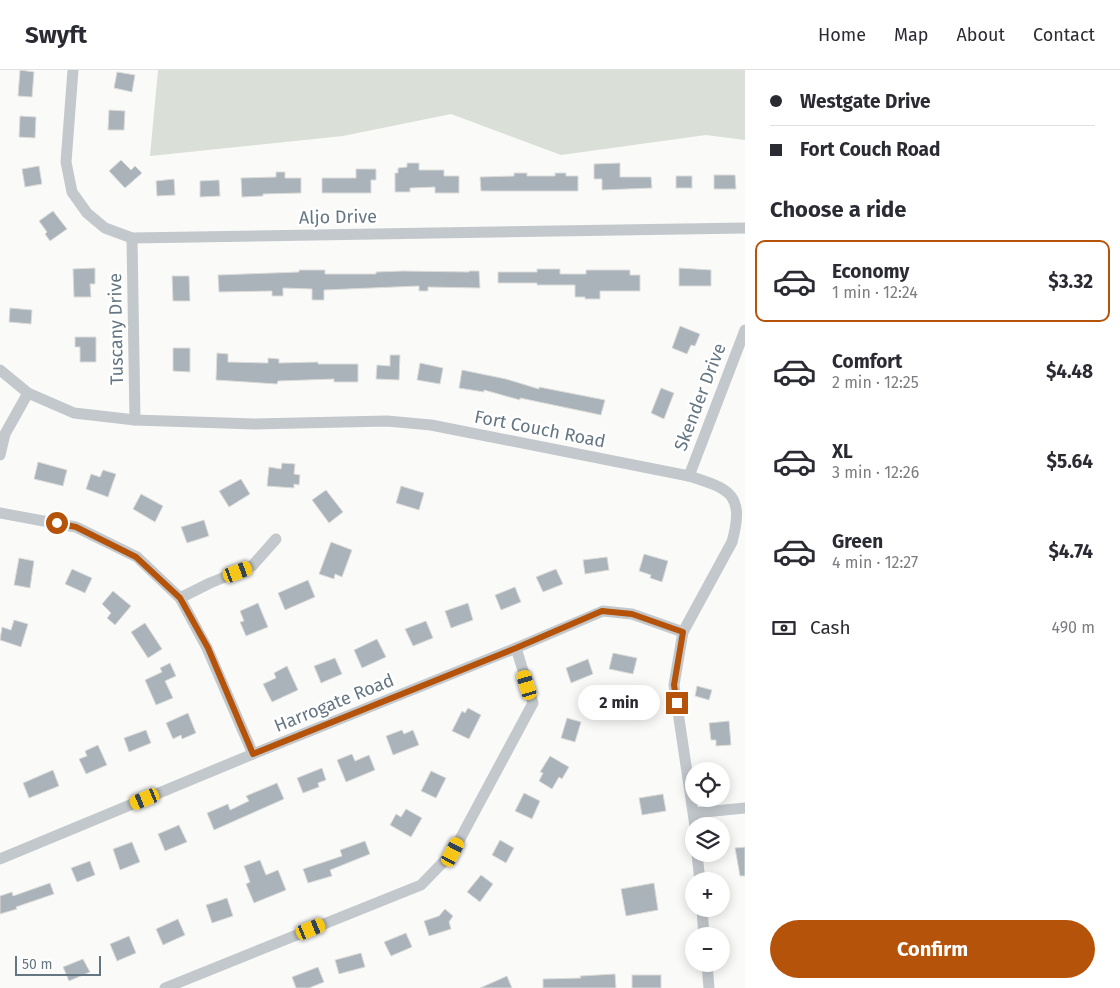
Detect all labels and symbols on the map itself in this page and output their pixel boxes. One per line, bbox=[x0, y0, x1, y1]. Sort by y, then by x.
street label: Aljo Drive bbox=[299, 205, 377, 229]
street label: Tuscany Drive bbox=[104, 273, 128, 385]
street label: Skender Drive bbox=[669, 340, 731, 454]
street label: Fort Couch Road bbox=[473, 406, 607, 452]
route start bbox=[46, 512, 68, 534]
car bbox=[221, 560, 254, 584]
car bbox=[515, 668, 538, 702]
street label: Harrogate Road bbox=[271, 669, 397, 737]
callout: 2 min bbox=[577, 686, 660, 720]
route end bbox=[666, 692, 688, 714]
car bbox=[128, 786, 161, 812]
car bbox=[439, 835, 466, 869]
car bbox=[294, 916, 327, 942]
scale bar bbox=[15, 953, 101, 976]

